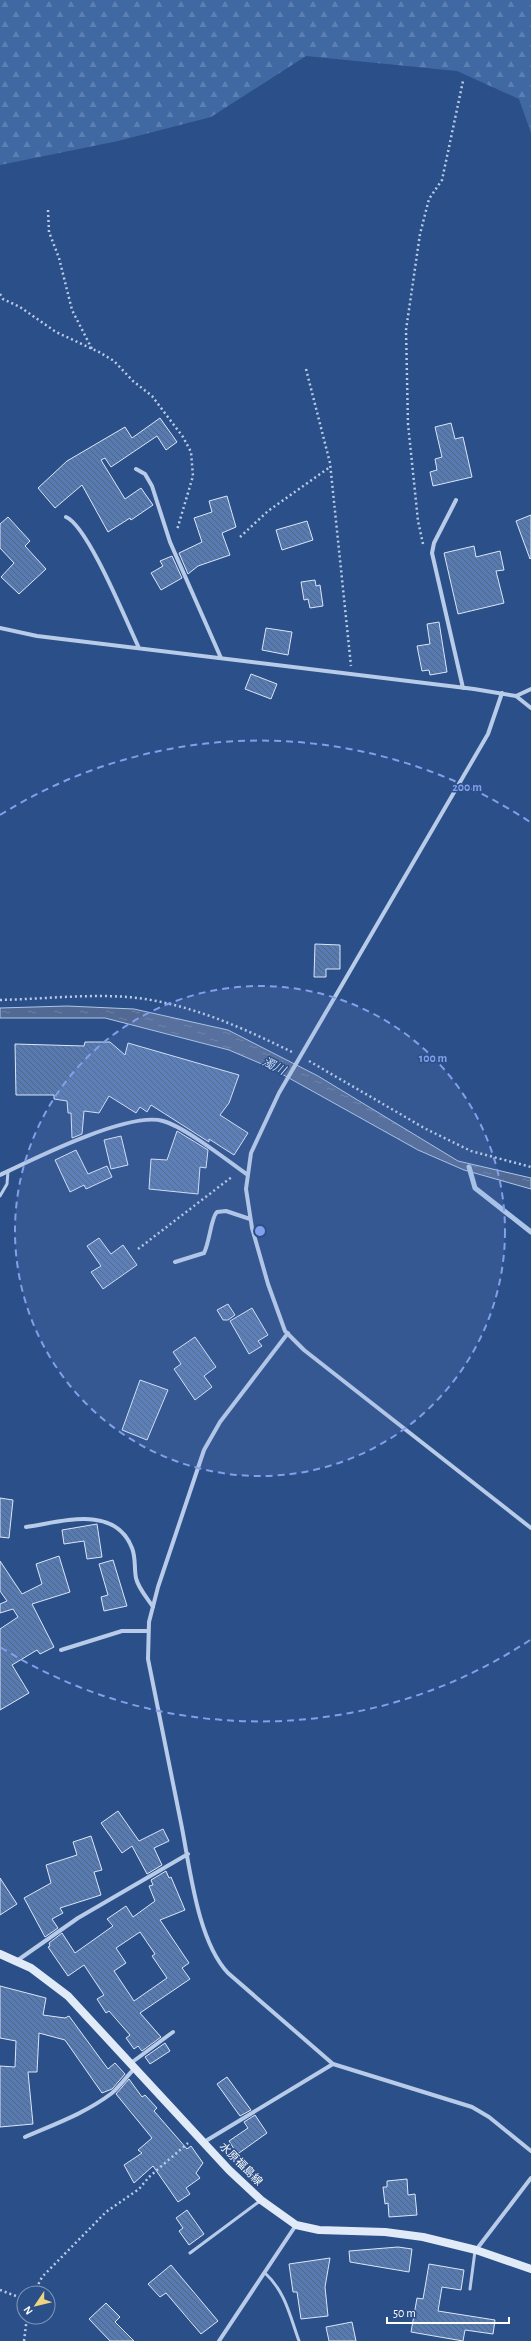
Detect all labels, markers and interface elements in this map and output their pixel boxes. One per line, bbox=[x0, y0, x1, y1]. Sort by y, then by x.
text: 200 m bbox=[452, 781, 482, 793]
text: 100 m bbox=[419, 1052, 447, 1064]
water label: 濁川 bbox=[261, 1055, 289, 1078]
centre of rings bbox=[253, 1224, 267, 1238]
street label: 水原福島線 bbox=[218, 2140, 265, 2187]
north arrow bbox=[16, 2285, 56, 2325]
scale bar bbox=[387, 2299, 509, 2325]
text: N bbox=[22, 2304, 35, 2317]
text: 50 m bbox=[393, 2307, 416, 2319]

